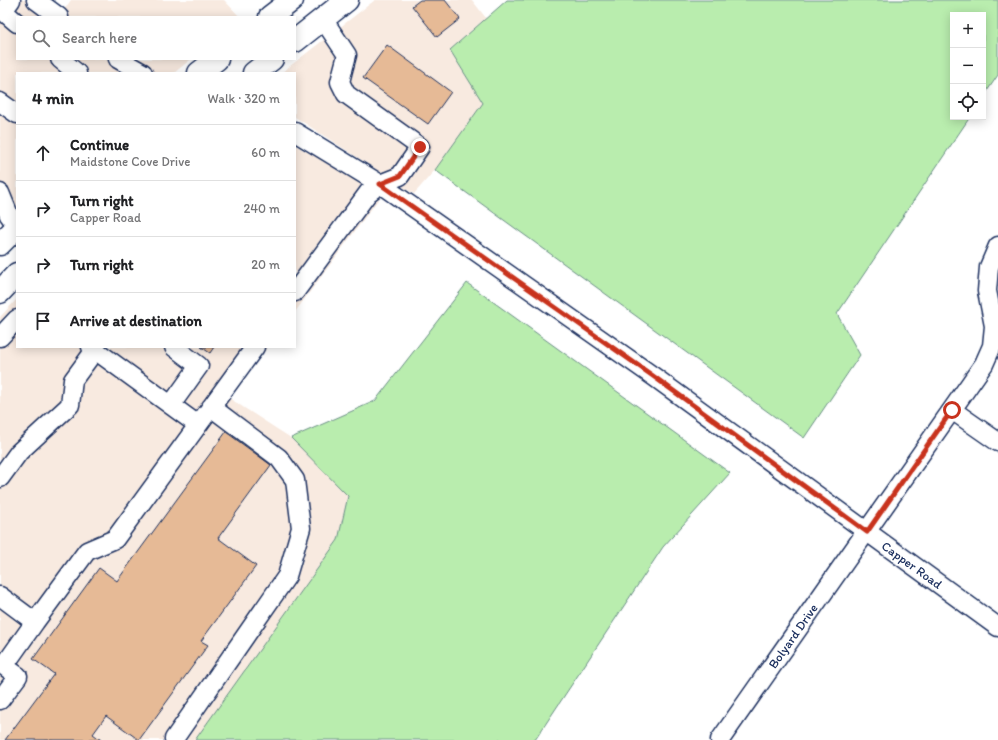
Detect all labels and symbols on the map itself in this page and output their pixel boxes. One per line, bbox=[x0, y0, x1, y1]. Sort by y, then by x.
route end bbox=[411, 138, 429, 156]
route start bbox=[943, 401, 961, 419]
street label: Capper Road bbox=[879, 538, 945, 592]
street label: Bolyard Drive bbox=[765, 601, 821, 671]

